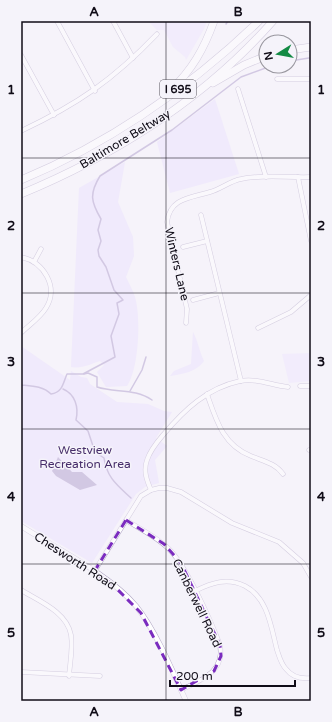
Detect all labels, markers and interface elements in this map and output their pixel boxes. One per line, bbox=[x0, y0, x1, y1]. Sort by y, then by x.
text: A bbox=[89, 4, 99, 20]
text: B bbox=[233, 4, 243, 20]
north arrow bbox=[258, 34, 298, 74]
text: N bbox=[261, 50, 276, 61]
road number: I 695 bbox=[160, 80, 196, 98]
text: 1 bbox=[7, 82, 15, 98]
text: 1 bbox=[317, 82, 325, 98]
street label: Baltimore Beltway bbox=[77, 106, 173, 172]
text: 2 bbox=[7, 218, 15, 234]
text: 2 bbox=[317, 218, 325, 234]
street label: Winters Lane bbox=[162, 226, 192, 302]
text: 3 bbox=[7, 354, 15, 370]
text: 3 bbox=[317, 354, 325, 370]
park label: Westview Recreation Area bbox=[39, 443, 131, 471]
text: 4 bbox=[7, 489, 16, 505]
text: 4 bbox=[317, 489, 326, 505]
street label: Chesworth Road bbox=[32, 529, 118, 593]
street label: Canberwell Road bbox=[169, 556, 225, 650]
text: 5 bbox=[7, 625, 15, 641]
text: 5 bbox=[317, 625, 325, 641]
scale bar bbox=[170, 662, 295, 688]
text: 200 m bbox=[176, 669, 213, 683]
text: A bbox=[89, 704, 99, 720]
text: B bbox=[233, 704, 243, 720]

